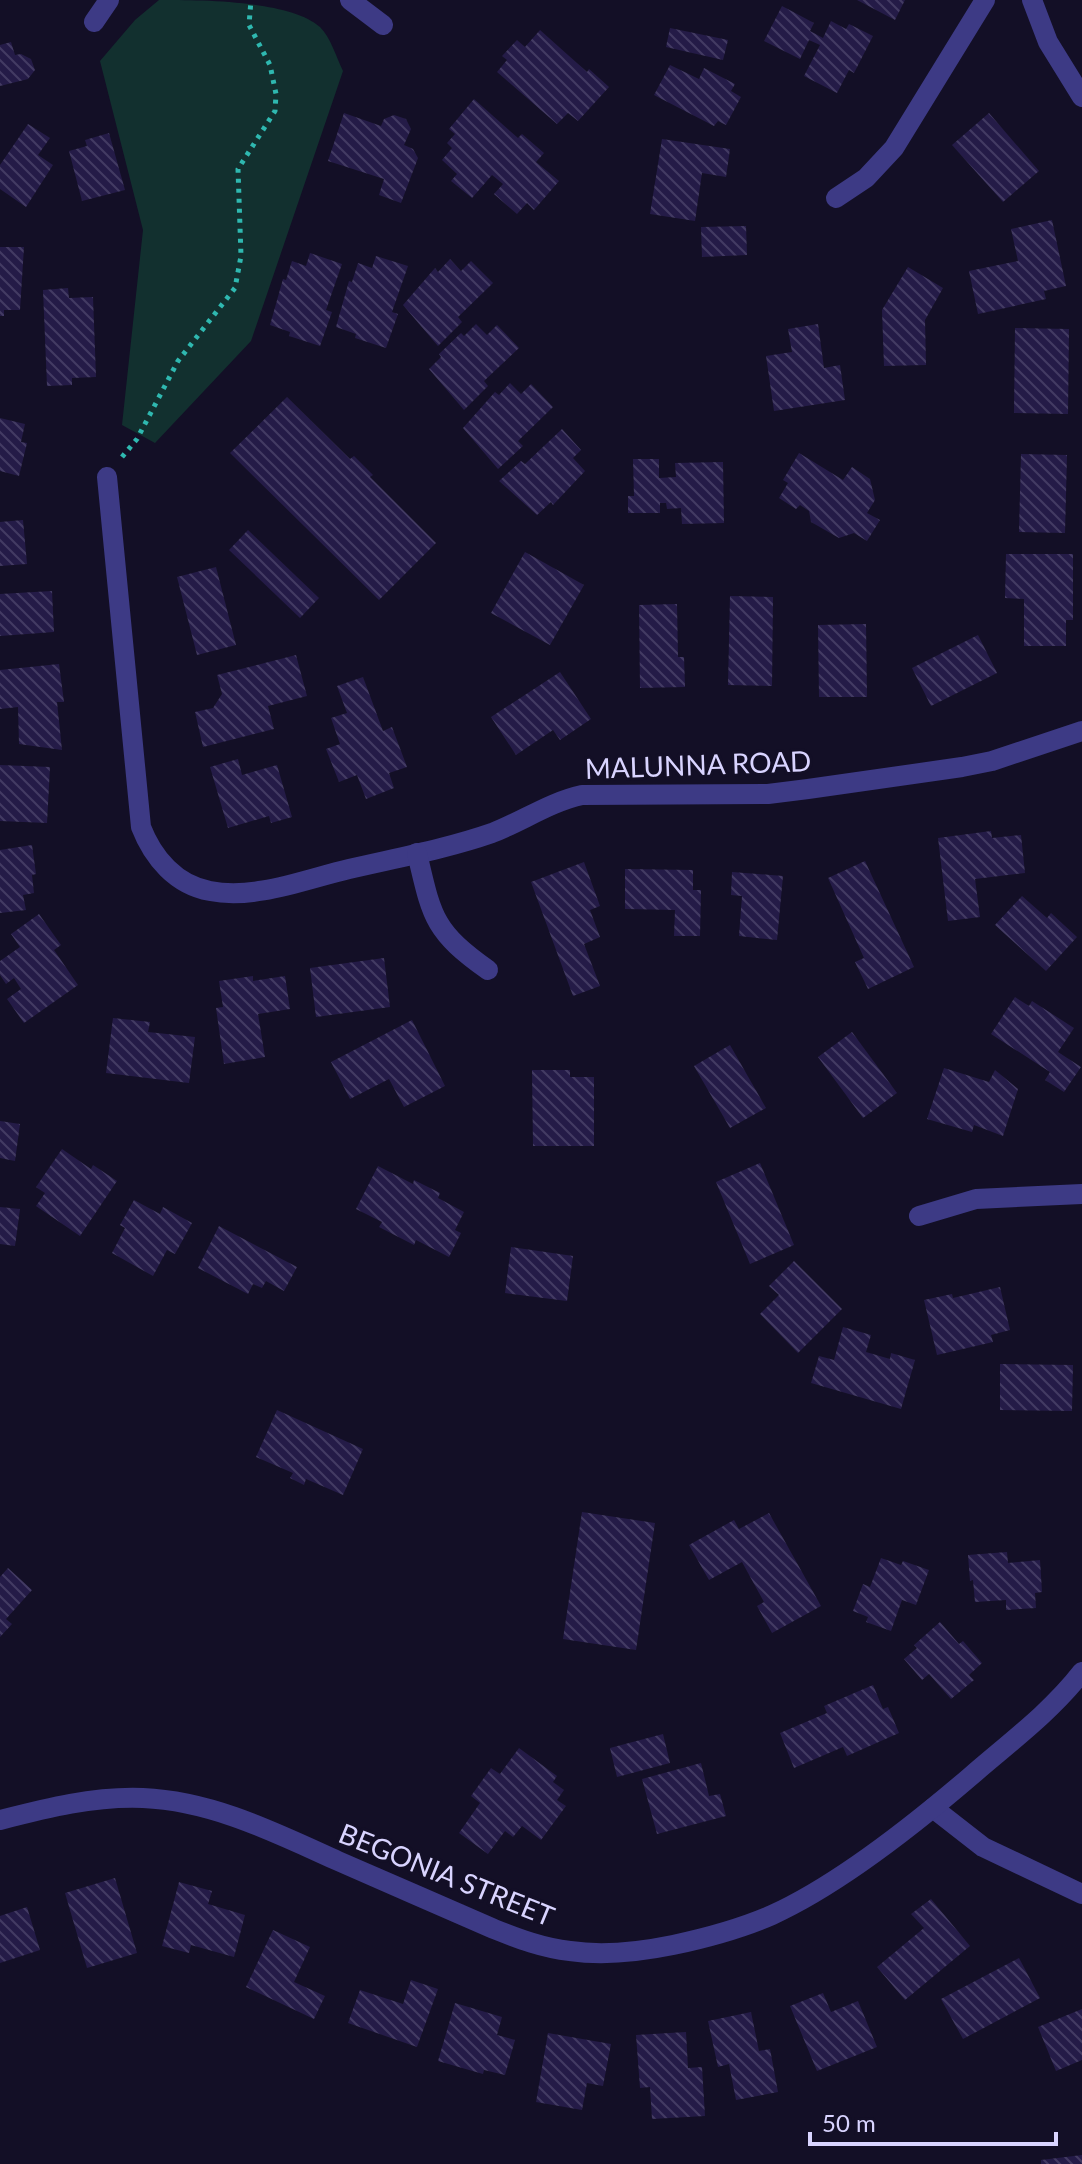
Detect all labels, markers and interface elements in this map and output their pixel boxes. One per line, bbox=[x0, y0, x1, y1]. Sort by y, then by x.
street label: MALUNNA ROAD bbox=[584, 743, 812, 785]
street label: BEGONIA STREET bbox=[334, 1815, 560, 1933]
scale bar bbox=[810, 2096, 1056, 2146]
text: 50 m bbox=[822, 2108, 876, 2137]

